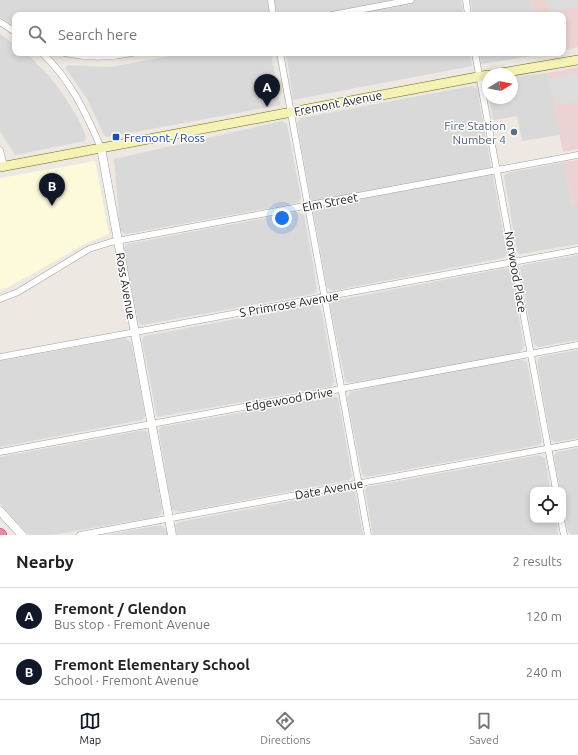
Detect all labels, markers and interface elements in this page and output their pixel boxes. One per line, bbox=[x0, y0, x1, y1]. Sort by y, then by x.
search box bbox=[12, 12, 566, 56]
icon: search bbox=[26, 23, 48, 45]
text: Search here bbox=[58, 26, 137, 43]
north arrow bbox=[482, 68, 518, 104]
pin: A bbox=[254, 74, 280, 107]
street label: Fremont Avenue bbox=[293, 88, 383, 118]
place label: Fire Station Number 4 bbox=[444, 119, 506, 146]
marker: Fire Station Number 4 bbox=[509, 127, 519, 137]
place label: Fremont / Ross bbox=[124, 131, 205, 144]
marker: Fremont / Ross bbox=[111, 132, 121, 142]
pin: B bbox=[39, 173, 65, 206]
street label: Elm Street bbox=[301, 190, 359, 214]
your location bbox=[272, 208, 292, 228]
street label: Norwood Place bbox=[502, 230, 530, 314]
street label: Ross Avenue bbox=[114, 251, 138, 321]
street label: S Primrose Avenue bbox=[238, 289, 340, 319]
street label: Edgewood Drive bbox=[244, 385, 334, 413]
street label: Date Avenue bbox=[294, 477, 364, 501]
map controls bbox=[530, 487, 566, 523]
button: locate bbox=[530, 487, 566, 523]
text: Nearby bbox=[16, 552, 74, 571]
text: 2 results bbox=[512, 554, 562, 568]
text: Fremont / Glendon bbox=[54, 600, 187, 617]
text: A bbox=[24, 609, 34, 623]
text: 120 m bbox=[526, 609, 562, 623]
text: Bus stop · Fremont Avenue bbox=[54, 617, 210, 631]
text: Fremont Elementary School bbox=[54, 656, 250, 673]
text: B bbox=[25, 665, 33, 679]
text: 240 m bbox=[526, 665, 562, 679]
text: School · Fremont Avenue bbox=[54, 673, 199, 687]
tab: Map bbox=[79, 710, 101, 746]
tab: Directions bbox=[260, 710, 311, 746]
tab: Saved bbox=[469, 710, 499, 746]

